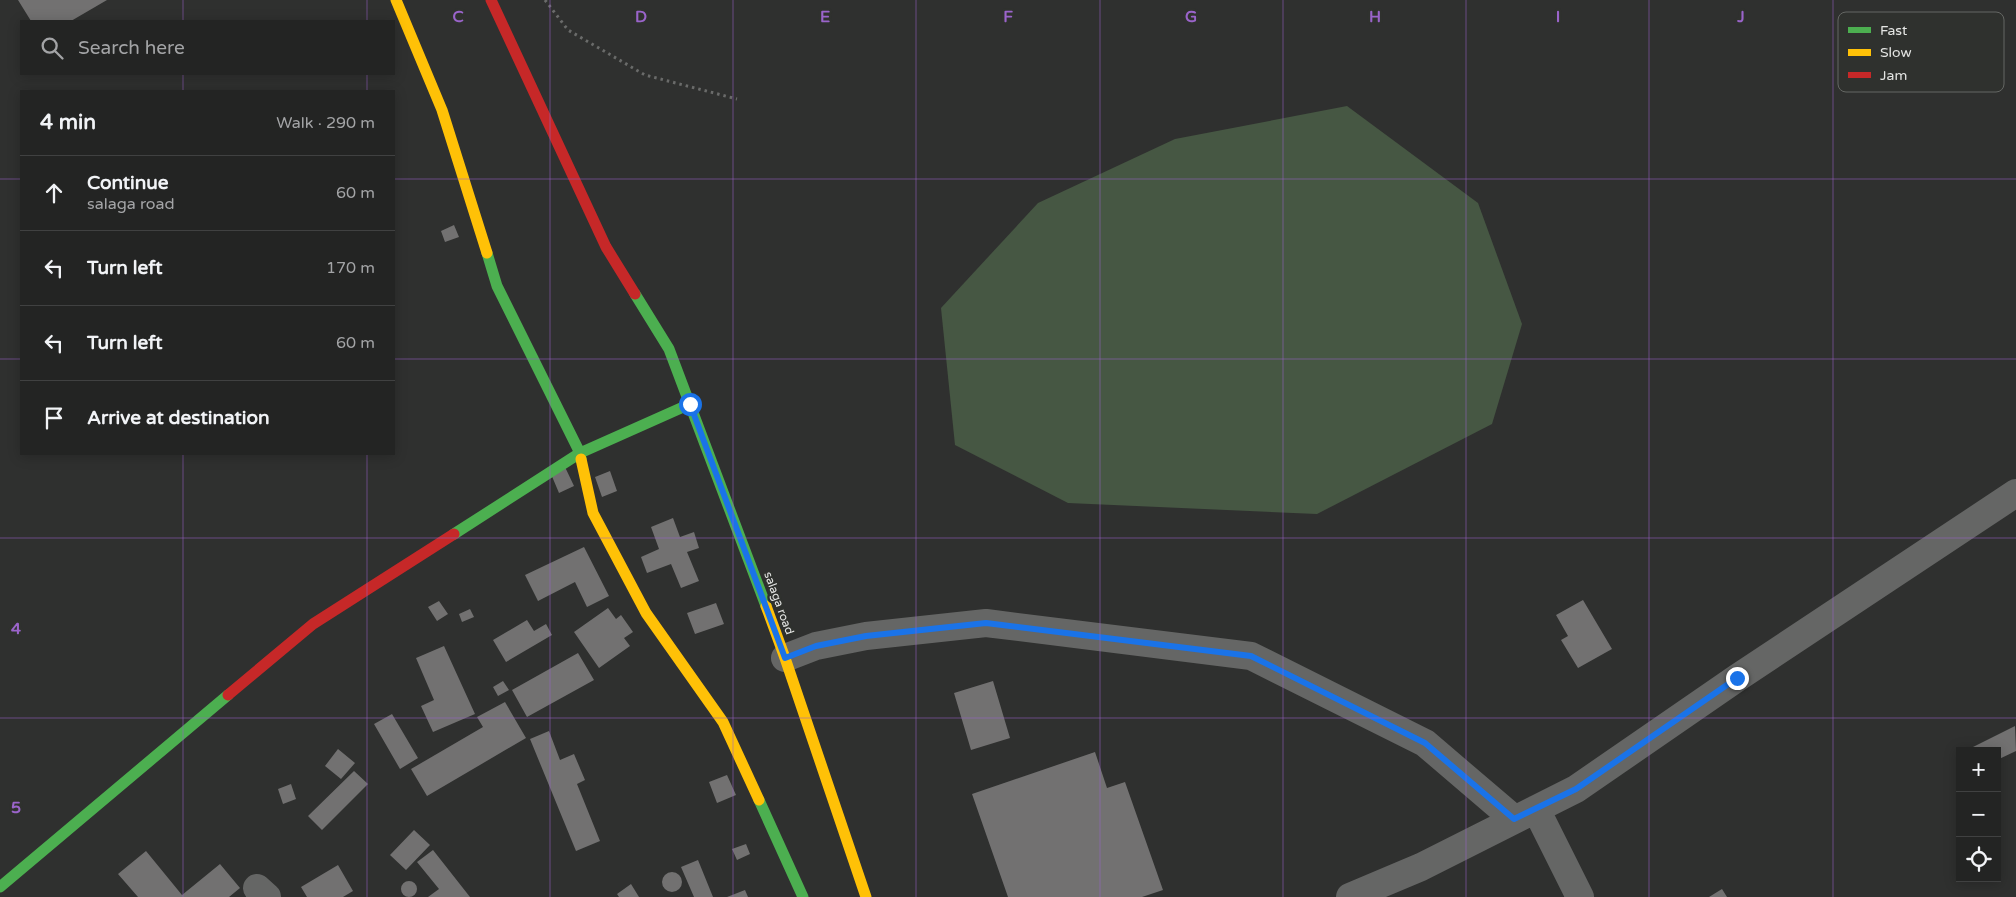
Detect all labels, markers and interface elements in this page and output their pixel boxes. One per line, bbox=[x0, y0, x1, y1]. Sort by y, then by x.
text: C bbox=[452, 7, 464, 27]
text: D bbox=[635, 7, 647, 27]
text: E bbox=[820, 7, 830, 27]
text: F bbox=[1003, 7, 1013, 27]
text: G bbox=[1185, 7, 1197, 27]
text: H bbox=[1369, 7, 1381, 27]
text: I bbox=[1556, 7, 1560, 27]
text: J bbox=[1736, 7, 1745, 27]
legend bbox=[1838, 12, 2004, 92]
search box bbox=[20, 20, 395, 75]
text: Fast bbox=[1880, 22, 1908, 39]
icon: search bbox=[38, 34, 66, 62]
text: Search here bbox=[78, 37, 185, 59]
text: Slow bbox=[1880, 44, 1912, 61]
text: Jam bbox=[1880, 67, 1907, 84]
text: 4 min bbox=[40, 110, 96, 135]
text: Walk · 290 m bbox=[276, 113, 375, 133]
text: Continue bbox=[87, 172, 169, 194]
icon: ahead bbox=[40, 179, 68, 207]
text: 60 m bbox=[336, 183, 375, 203]
text: salaga road bbox=[87, 194, 175, 214]
icon: left bbox=[40, 254, 68, 282]
text: Turn left bbox=[87, 257, 163, 279]
text: 170 m bbox=[326, 258, 375, 278]
icon: left bbox=[40, 329, 68, 357]
text: Turn left bbox=[87, 332, 163, 354]
text: 60 m bbox=[336, 333, 375, 353]
route start bbox=[679, 393, 702, 416]
icon: arrive bbox=[40, 404, 68, 432]
text: Arrive at destination bbox=[87, 407, 270, 429]
street label: salaga road bbox=[761, 570, 797, 636]
text: 4 bbox=[11, 619, 21, 639]
route end bbox=[1726, 667, 1749, 690]
map controls bbox=[1956, 747, 2001, 882]
button: + bbox=[1956, 747, 2001, 792]
button: − bbox=[1956, 792, 2001, 837]
text: 5 bbox=[11, 798, 21, 818]
button: locate bbox=[1956, 837, 2001, 882]

